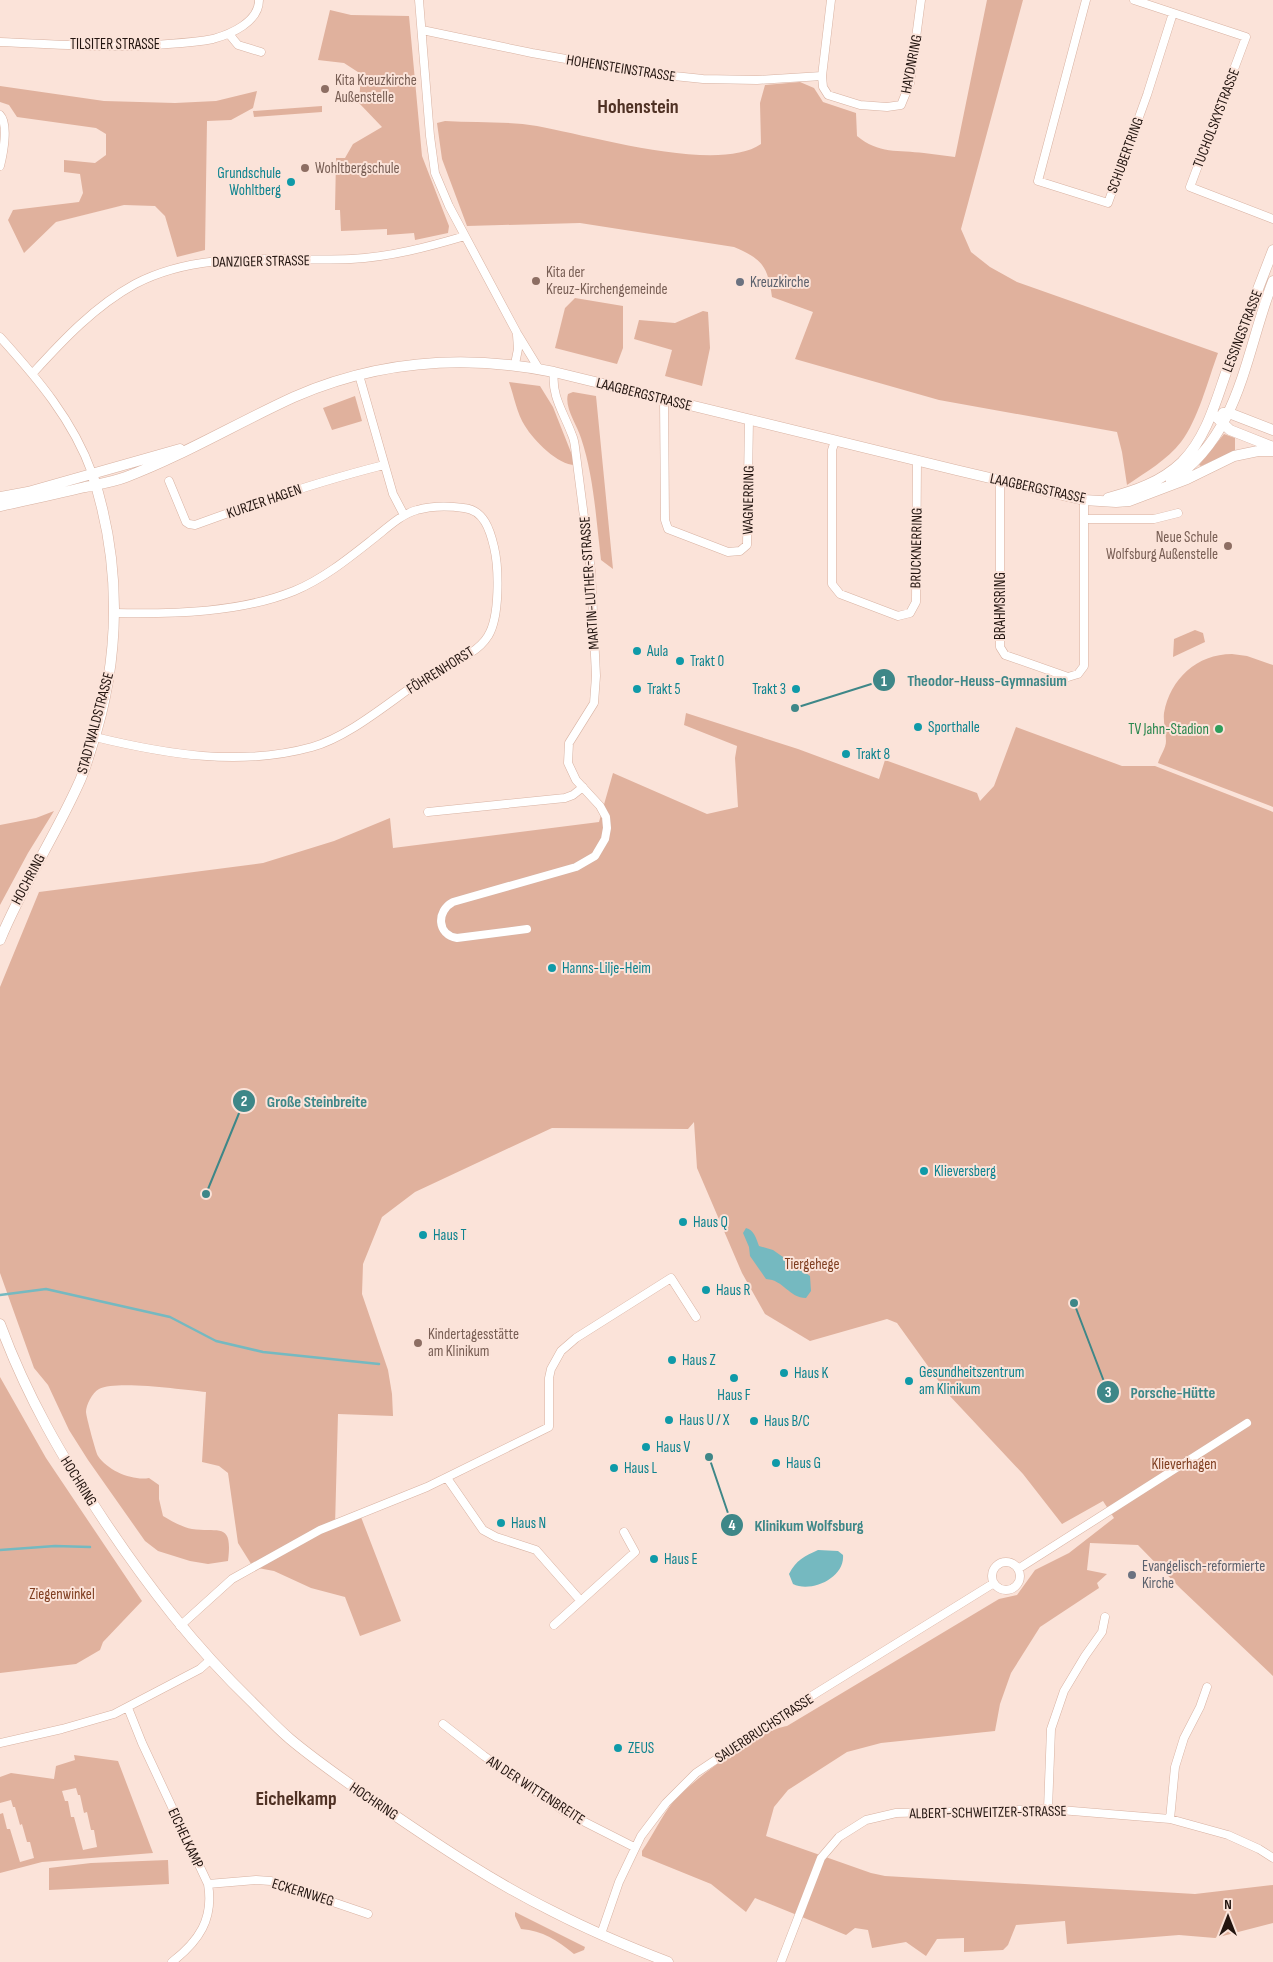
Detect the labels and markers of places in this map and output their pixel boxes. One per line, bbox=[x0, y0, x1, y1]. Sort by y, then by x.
place label: Kita Kreuzkirche Außenstelle bbox=[334, 71, 417, 107]
marker: Kita Kreuzkirche Außenstelle bbox=[319, 83, 331, 95]
place label: Wohltbergschule bbox=[315, 159, 400, 178]
marker: Wohltbergschule bbox=[299, 162, 311, 174]
place label: Grundschule Wohltberg bbox=[217, 164, 281, 200]
marker: Grundschule Wohltberg bbox=[285, 176, 297, 188]
place label: Kita der Kreuz-Kirchengemeinde bbox=[546, 263, 668, 299]
place label: Kreuzkirche bbox=[750, 273, 810, 292]
marker: Kita der Kreuz-Kirchengemeinde bbox=[530, 275, 542, 287]
marker: Kreuzkirche bbox=[734, 276, 746, 288]
place label: Neue Schule Wolfsburg Außenstelle bbox=[1106, 528, 1218, 564]
marker: Neue Schule Wolfsburg Außenstelle bbox=[1222, 540, 1234, 552]
place label: Aula bbox=[646, 642, 668, 661]
marker: Aula bbox=[631, 645, 643, 657]
place label: Trakt 0 bbox=[690, 652, 724, 671]
marker: Trakt 0 bbox=[674, 655, 686, 667]
callout: Theodor-Heuss-Gymnasium bbox=[872, 665, 1077, 696]
place label: Trakt 5 bbox=[647, 680, 681, 699]
place label: Trakt 3 bbox=[752, 680, 786, 699]
marker: Trakt 5 bbox=[631, 683, 643, 695]
marker: Trakt 3 bbox=[790, 683, 802, 695]
place label: Sporthalle bbox=[928, 718, 980, 737]
place label: TV Jahn-Stadion bbox=[1128, 720, 1209, 739]
marker: Sporthalle bbox=[912, 721, 924, 733]
marker: TV Jahn-Stadion bbox=[1213, 723, 1225, 735]
place label: Trakt 8 bbox=[856, 745, 890, 764]
marker: Trakt 8 bbox=[840, 748, 852, 760]
place label: Hanns-Lilje-Heim bbox=[562, 959, 651, 978]
marker: Hanns-Lilje-Heim bbox=[546, 962, 558, 974]
callout: Große Steinbreite bbox=[232, 1085, 377, 1116]
place label: Klieversberg bbox=[934, 1162, 996, 1181]
marker: Klieversberg bbox=[918, 1165, 930, 1177]
place label: Haus Q bbox=[693, 1213, 728, 1232]
marker: Haus Q bbox=[677, 1216, 689, 1228]
place label: Haus T bbox=[433, 1226, 467, 1245]
marker: Haus T bbox=[417, 1229, 429, 1241]
place label: Haus R bbox=[716, 1281, 750, 1300]
marker: Haus R bbox=[700, 1284, 712, 1296]
place label: Kindertagesstätte am Klinikum bbox=[428, 1325, 519, 1361]
marker: Kindertagesstätte am Klinikum bbox=[412, 1337, 424, 1349]
place label: Haus Z bbox=[682, 1351, 716, 1370]
marker: Haus Z bbox=[666, 1354, 678, 1366]
place label: Gesundheitszentrum am Klinikum bbox=[919, 1363, 1024, 1399]
place label: Haus K bbox=[794, 1364, 828, 1383]
marker: Haus K bbox=[778, 1367, 790, 1379]
marker: Haus F bbox=[728, 1372, 740, 1384]
marker: Gesundheitszentrum am Klinikum bbox=[903, 1375, 915, 1387]
callout: Porsche-Hütte bbox=[1095, 1376, 1225, 1407]
place label: Haus F bbox=[717, 1386, 751, 1405]
place label: Haus U / X bbox=[679, 1411, 730, 1430]
place label: Haus B/C bbox=[764, 1412, 810, 1431]
marker: Haus U / X bbox=[663, 1414, 675, 1426]
marker: Haus B/C bbox=[748, 1415, 760, 1427]
place label: Haus V bbox=[656, 1438, 690, 1457]
marker: Haus V bbox=[640, 1441, 652, 1453]
place label: Haus G bbox=[786, 1454, 821, 1473]
marker: Haus G bbox=[770, 1457, 782, 1469]
place label: Haus L bbox=[624, 1459, 657, 1478]
marker: Haus L bbox=[608, 1462, 620, 1474]
callout: Klinikum Wolfsburg bbox=[719, 1510, 874, 1541]
place label: Haus N bbox=[511, 1514, 546, 1533]
marker: Haus N bbox=[495, 1517, 507, 1529]
place label: Haus E bbox=[664, 1550, 698, 1569]
marker: Haus E bbox=[648, 1553, 660, 1565]
place label: Evangelisch-reformierte Kirche bbox=[1142, 1557, 1265, 1593]
marker: Evangelisch-reformierte Kirche bbox=[1126, 1569, 1138, 1581]
place label: ZEUS bbox=[628, 1739, 654, 1758]
marker: ZEUS bbox=[612, 1742, 624, 1754]

